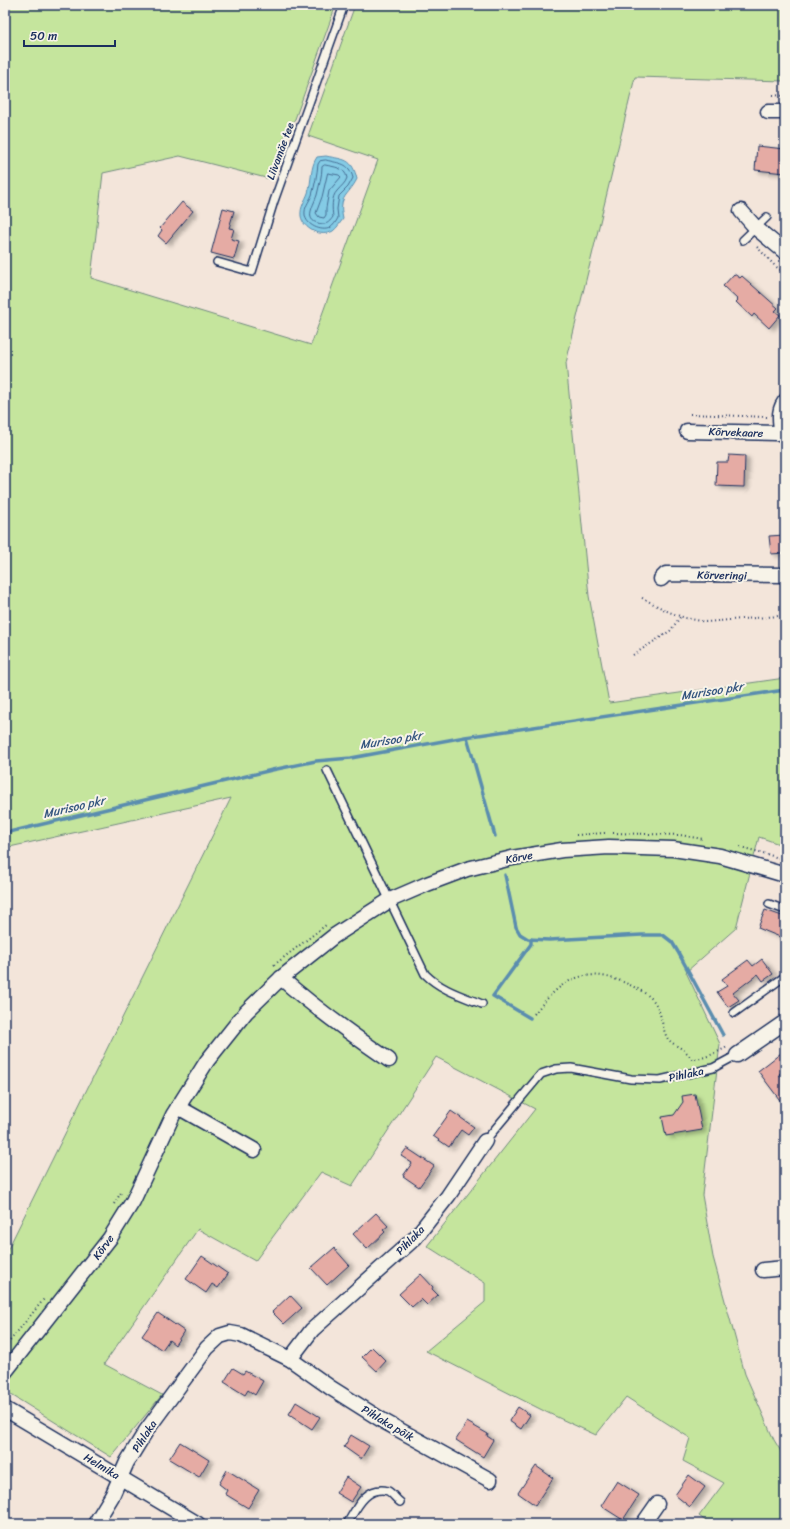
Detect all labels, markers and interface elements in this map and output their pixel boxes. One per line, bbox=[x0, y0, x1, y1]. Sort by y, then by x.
scale bar bbox=[24, 22, 115, 48]
text: 50 m bbox=[30, 25, 57, 47]
street label: Liivamäe tee bbox=[261, 119, 300, 182]
street label: Kõrvekaare bbox=[708, 422, 764, 443]
street label: Kõrveringi bbox=[697, 566, 748, 585]
water label: Murisoo pkr bbox=[679, 675, 747, 707]
water label: Murisoo pkr bbox=[358, 724, 426, 756]
water label: Murisoo pkr bbox=[41, 789, 109, 825]
street label: Kõrve bbox=[504, 845, 535, 869]
street label: Pihlaka bbox=[667, 1061, 706, 1087]
street label: Pihlaka bbox=[391, 1221, 430, 1260]
street label: Kõrve bbox=[88, 1230, 119, 1264]
street label: Pihlaka põik bbox=[358, 1400, 418, 1447]
street label: Pihlaka bbox=[127, 1416, 162, 1456]
street label: Helmika bbox=[80, 1448, 124, 1485]

